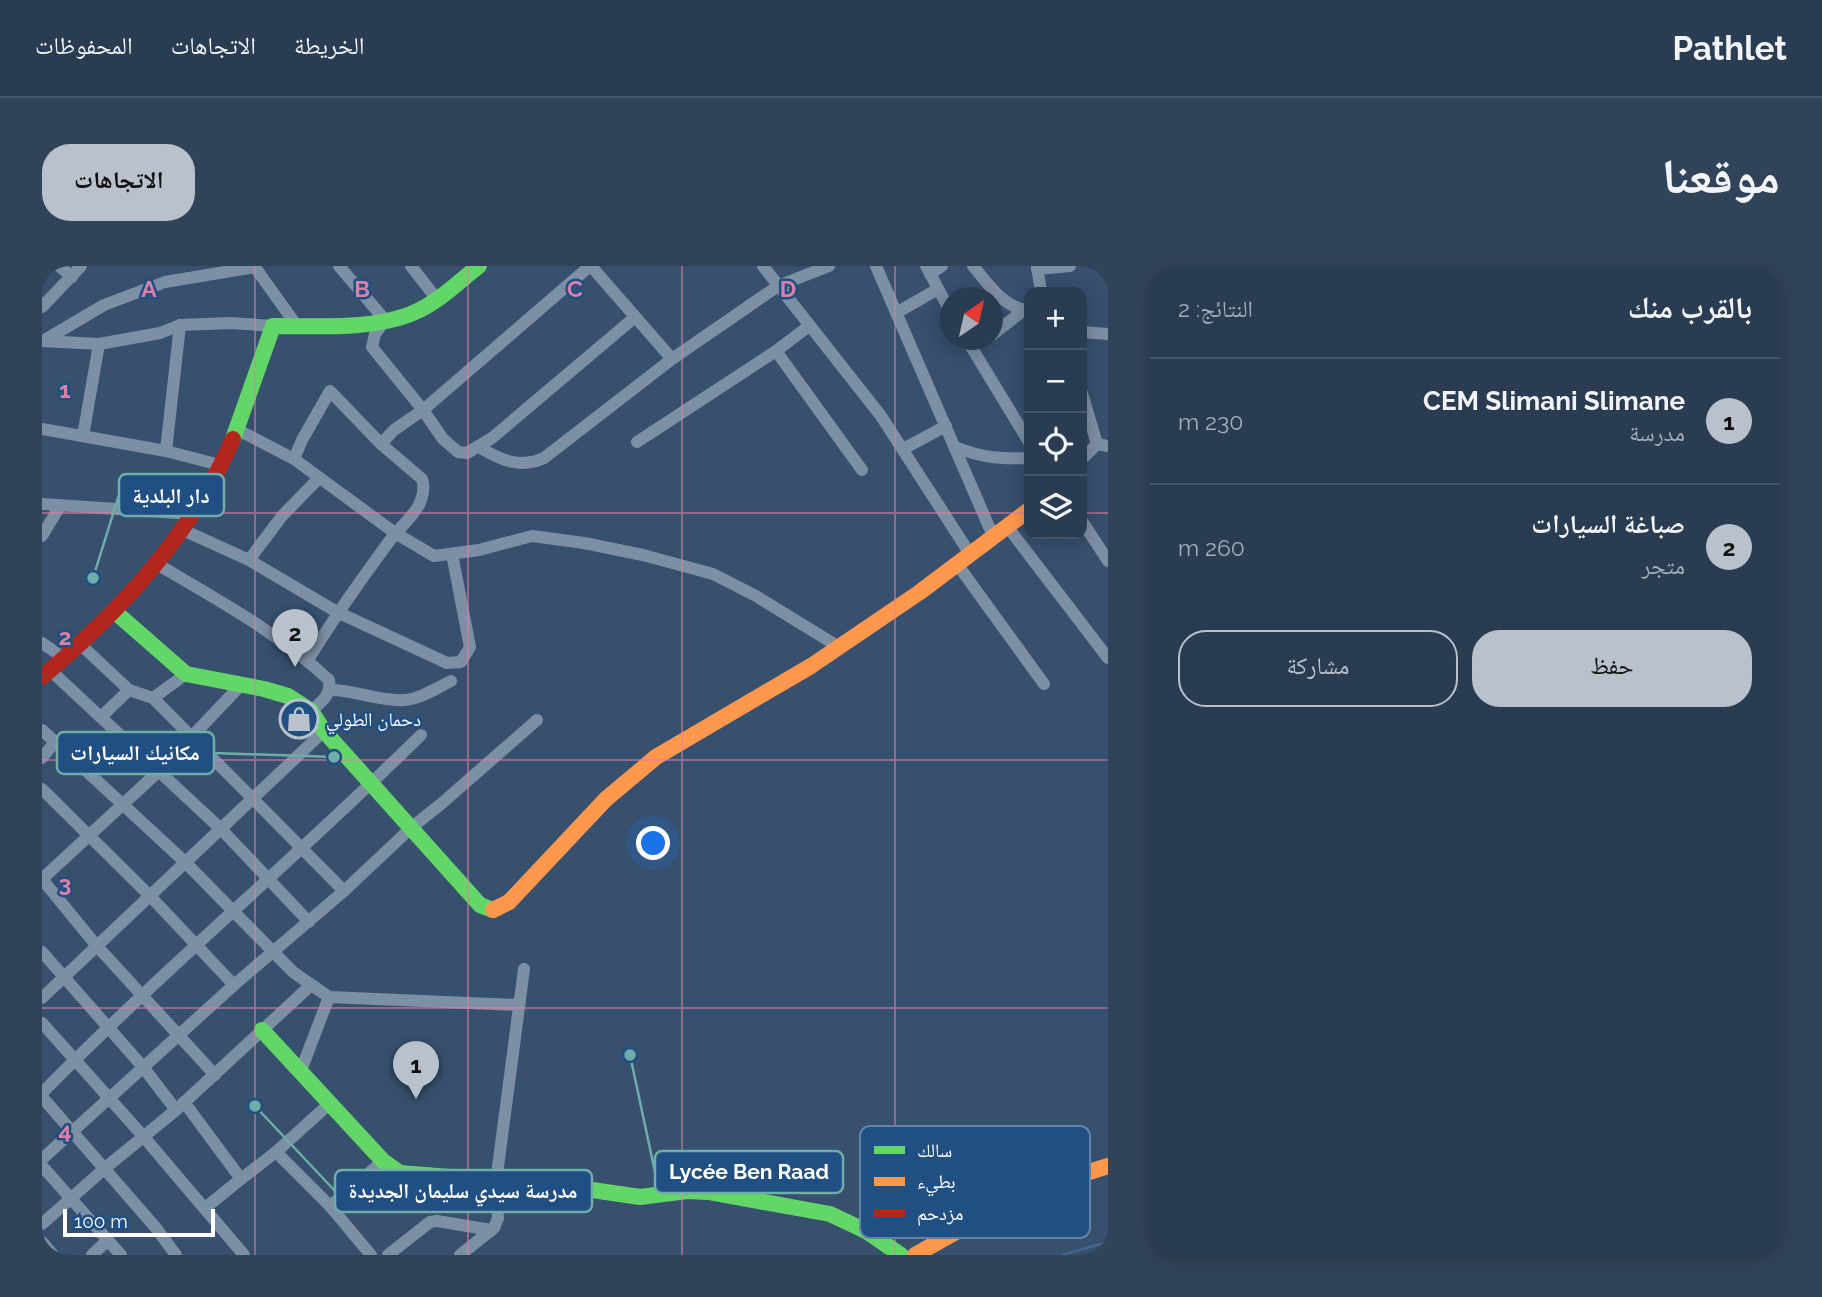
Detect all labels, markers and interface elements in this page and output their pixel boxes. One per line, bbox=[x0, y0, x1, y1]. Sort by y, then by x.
text: Pathlet bbox=[1673, 29, 1787, 68]
text: المحفوظات bbox=[35, 31, 133, 60]
text: الاتجاهات bbox=[171, 31, 256, 60]
text: الخريطة bbox=[294, 31, 365, 60]
button: الاتجاهات bbox=[42, 144, 195, 221]
text: موقعنا bbox=[1662, 147, 1780, 204]
text: A bbox=[141, 275, 157, 302]
text: B bbox=[354, 275, 370, 302]
text: C bbox=[567, 275, 583, 302]
text: D bbox=[780, 275, 796, 302]
north arrow bbox=[940, 287, 1003, 350]
map controls bbox=[1024, 287, 1087, 539]
button: + bbox=[1024, 287, 1087, 350]
text: بالقرب منك bbox=[1628, 290, 1752, 325]
text: النتائج: 2 bbox=[1178, 295, 1253, 322]
button: − bbox=[1024, 350, 1087, 413]
text: 1 bbox=[59, 376, 71, 403]
text: CEM Slimani Slimane bbox=[1423, 386, 1685, 416]
text: 230 m bbox=[1178, 408, 1243, 435]
text: 1 bbox=[1723, 408, 1735, 435]
button: locate bbox=[1024, 413, 1087, 476]
text: مدرسة bbox=[1629, 419, 1685, 446]
callout: دار البلدية bbox=[119, 474, 224, 516]
button: layers bbox=[1024, 476, 1087, 539]
text: دار البلدية bbox=[132, 483, 210, 508]
text: صباغة السيارات bbox=[1531, 509, 1685, 539]
text: 260 m bbox=[1178, 534, 1245, 561]
text: 2 bbox=[1723, 534, 1736, 561]
text: متجر bbox=[1642, 552, 1685, 579]
pin: 2 bbox=[272, 609, 318, 667]
text: 2 bbox=[59, 623, 71, 650]
button: مشاركة bbox=[1178, 630, 1458, 707]
button: حفظ bbox=[1472, 630, 1752, 707]
shop icon: دحمان الطولي bbox=[278, 698, 320, 740]
place label: دحمان الطولي bbox=[326, 708, 421, 735]
callout: مكانيك السيارات bbox=[57, 732, 214, 774]
text: مكانيك السيارات bbox=[70, 740, 200, 765]
your location bbox=[636, 826, 670, 860]
text: 3 bbox=[59, 870, 71, 897]
pin: 1 bbox=[393, 1041, 439, 1099]
text: 4 bbox=[58, 1117, 72, 1144]
legend bbox=[860, 1126, 1090, 1238]
text: سالك bbox=[917, 1139, 952, 1161]
callout: Lycée Ben Raad bbox=[655, 1151, 843, 1193]
text: Lycée Ben Raad bbox=[669, 1159, 829, 1184]
callout: مدرسة سيدي سليمان الجديدة bbox=[335, 1170, 592, 1212]
text: بطيء bbox=[917, 1170, 956, 1197]
text: مدرسة سيدي سليمان الجديدة bbox=[348, 1178, 578, 1207]
text: مزدحم bbox=[917, 1202, 963, 1226]
scale bar bbox=[63, 1206, 215, 1238]
text: 100 m bbox=[74, 1210, 128, 1232]

